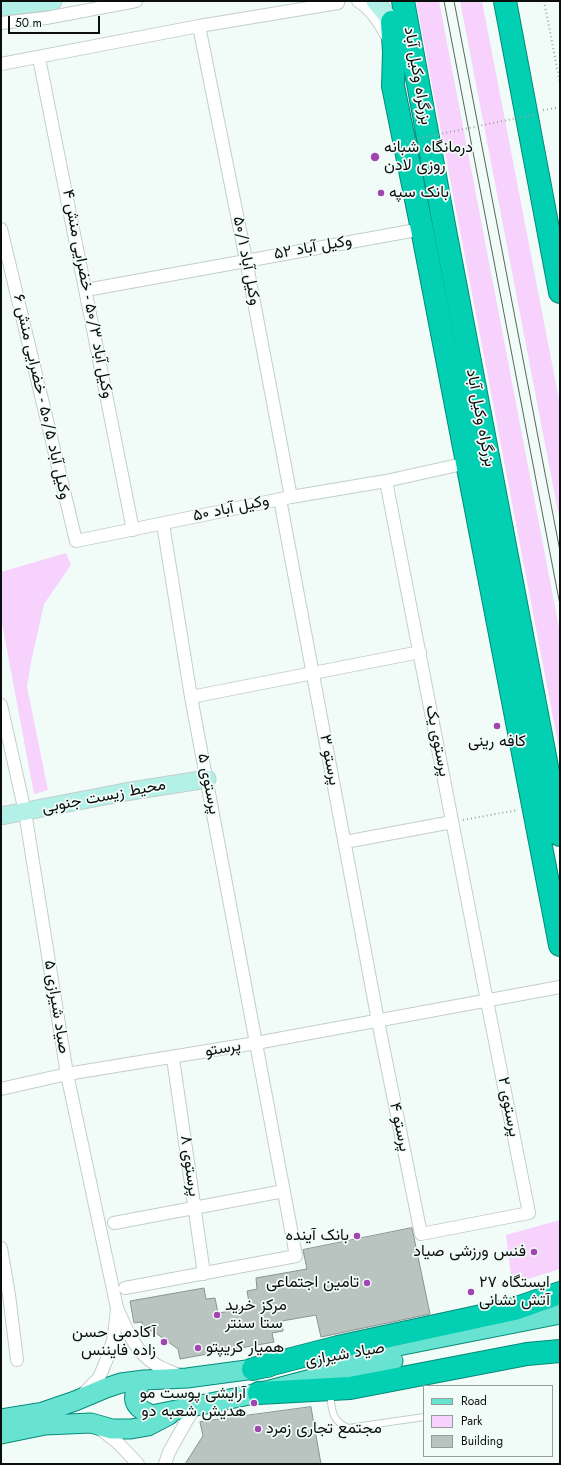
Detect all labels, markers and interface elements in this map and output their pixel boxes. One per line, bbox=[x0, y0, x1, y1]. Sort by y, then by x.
scale bar bbox=[10, 8, 102, 34]
text: 50 m bbox=[15, 14, 42, 32]
street label: بزرگراه وکیل آباد bbox=[399, 26, 435, 126]
place label: درمانگاه شبانه روزی لادن bbox=[384, 138, 473, 176]
marker: درمانگاه شبانه روزی لادن bbox=[369, 151, 381, 163]
place label: بانک سپه bbox=[389, 183, 449, 203]
street label: وکیل آباد ۵۰/۳ - خضرایی منش ۴ bbox=[57, 188, 117, 400]
marker: بانک سپه bbox=[376, 188, 386, 198]
street label: وکیل آباد ۵۰/۱ bbox=[228, 215, 264, 307]
street label: ۵۲ وکیل آباد bbox=[272, 232, 354, 264]
street label: وکیل آباد ۵۰/۵ - خضرایی منش ۶ bbox=[8, 293, 74, 501]
street label: بزرگراه وکیل آباد bbox=[461, 368, 499, 468]
street label: ۵۰ وکیل آباد bbox=[191, 492, 271, 526]
street label: پرستوی یک bbox=[421, 704, 453, 778]
marker: کافه رینی bbox=[492, 721, 502, 731]
place label: کافه رینی bbox=[468, 732, 526, 752]
street label: پرستو ۳ bbox=[315, 733, 343, 787]
street label: پرستوی ۵ bbox=[193, 752, 223, 816]
street label: محیط زیست جنوبی bbox=[40, 776, 168, 818]
street label: صیاد شیرازی ۵ bbox=[39, 959, 73, 1055]
street label: پرستو bbox=[204, 1036, 242, 1062]
street label: پرستوی ۲ bbox=[493, 1076, 523, 1138]
street label: پرستو ۴ bbox=[384, 1101, 414, 1153]
street label: پرستوی ۸ bbox=[175, 1134, 203, 1198]
place label: بانک آینده bbox=[286, 1226, 349, 1246]
marker: بانک آینده bbox=[352, 1231, 362, 1241]
place label: فنس ورزشی صیاد bbox=[413, 1242, 526, 1262]
marker: فنس ورزشی صیاد bbox=[529, 1247, 539, 1257]
place label: تامین اجتماعی bbox=[266, 1273, 359, 1293]
place label: ایستگاه ۲۷ آتش نشانی bbox=[479, 1273, 550, 1311]
marker: تامین اجتماعی bbox=[362, 1278, 372, 1288]
marker: ایستگاه ۲۷ آتش نشانی bbox=[466, 1287, 476, 1297]
place label: مرکز خرید ستا سنتر bbox=[225, 1296, 287, 1334]
marker: مرکز خرید ستا سنتر bbox=[212, 1310, 222, 1320]
place label: آکادمی حسن زاده فایننس bbox=[72, 1323, 156, 1361]
marker: آکادمی حسن زاده فایننس bbox=[159, 1337, 169, 1347]
place label: همیار کریپتو bbox=[206, 1338, 284, 1358]
street label: صیاد شیرازی bbox=[304, 1339, 386, 1371]
marker: همیار کریپتو bbox=[193, 1343, 203, 1353]
place label: آرایشی پوست مو هدیش شعبه دو bbox=[140, 1384, 246, 1422]
legend bbox=[423, 1385, 553, 1457]
text: Road bbox=[461, 1392, 487, 1410]
marker: آرایشی پوست مو هدیش شعبه دو bbox=[249, 1398, 259, 1408]
text: Park bbox=[461, 1412, 482, 1430]
place label: مجتمع تجاری زمرد bbox=[266, 1419, 382, 1439]
marker: مجتمع تجاری زمرد bbox=[253, 1424, 263, 1434]
text: Building bbox=[461, 1432, 503, 1450]

